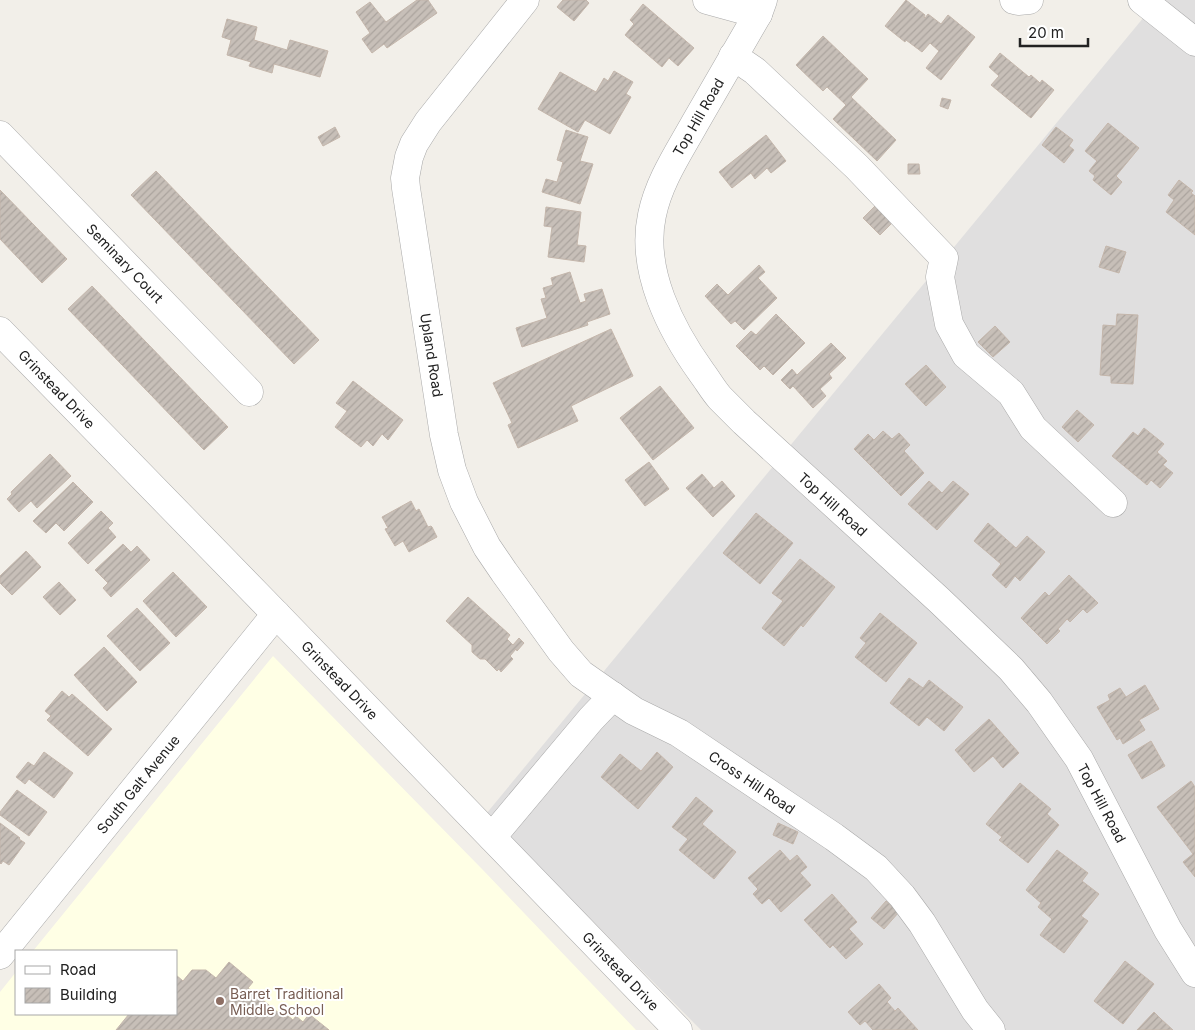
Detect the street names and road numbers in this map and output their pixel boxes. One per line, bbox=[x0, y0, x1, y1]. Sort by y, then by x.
street label: Top Hill Road bbox=[669, 75, 727, 159]
street label: Seminary Court bbox=[83, 220, 167, 306]
street label: Upland Road bbox=[417, 312, 447, 398]
street label: Grinstead Drive bbox=[15, 346, 99, 432]
street label: Top Hill Road bbox=[795, 469, 871, 539]
street label: Grinstead Drive bbox=[298, 637, 382, 723]
street label: South Galt Avenue bbox=[93, 731, 183, 837]
street label: Cross Hill Road bbox=[706, 747, 798, 817]
street label: Top Hill Road bbox=[1074, 761, 1130, 845]
street label: Grinstead Drive bbox=[579, 928, 663, 1014]

